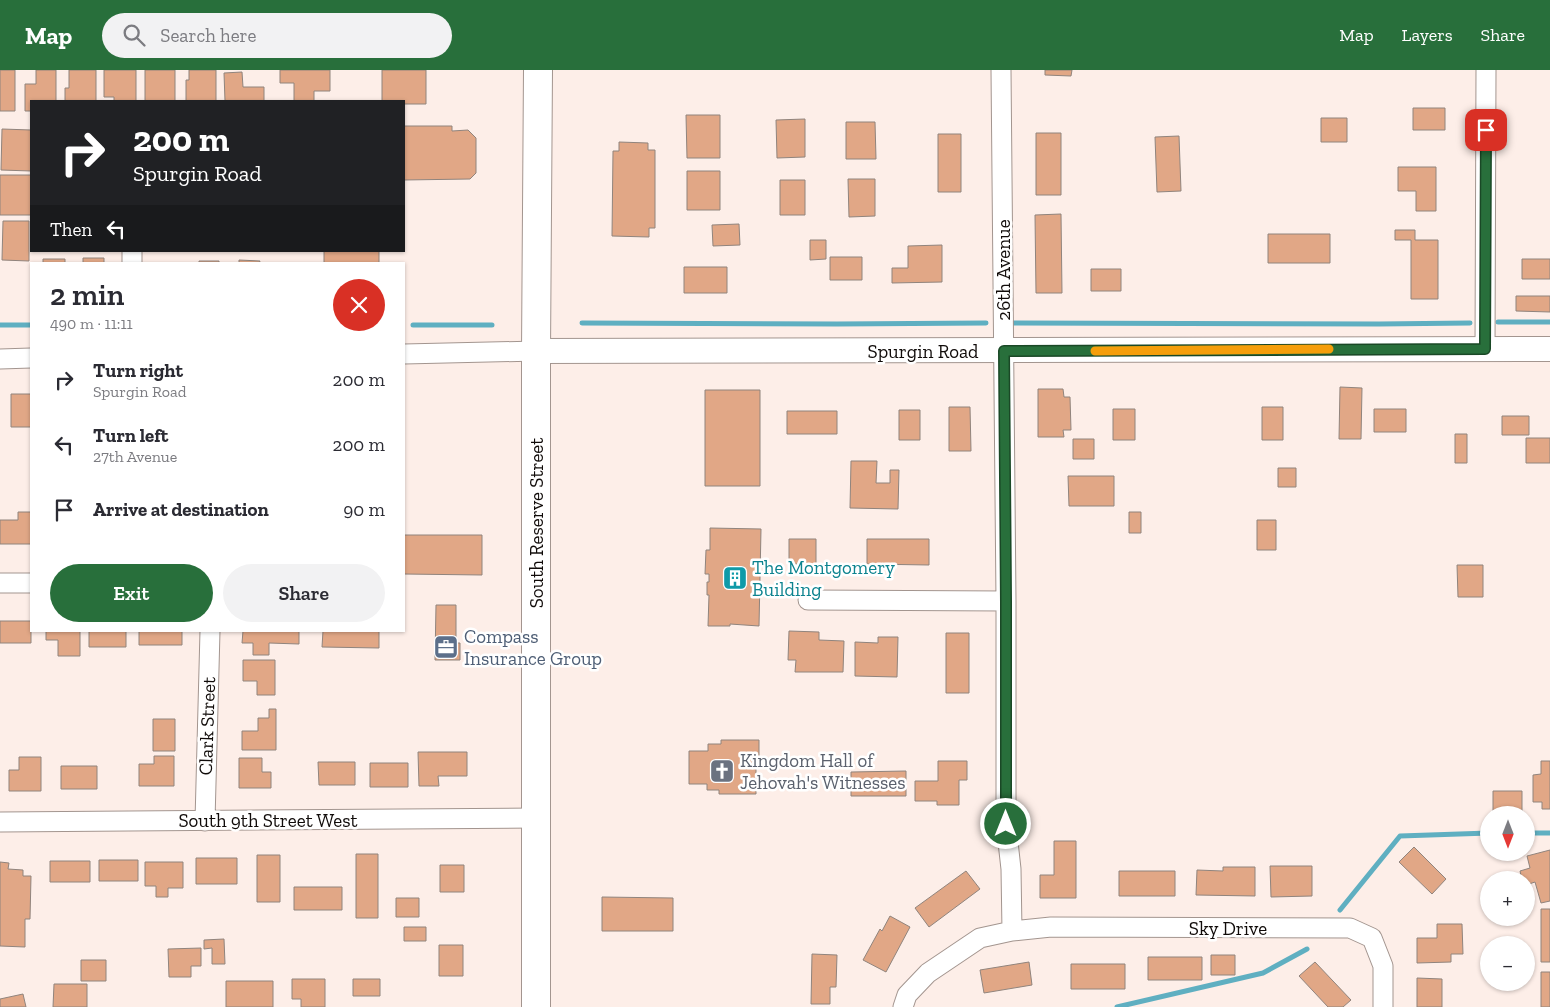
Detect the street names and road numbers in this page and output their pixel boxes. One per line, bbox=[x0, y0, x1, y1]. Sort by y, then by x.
street label: 26th Avenue bbox=[992, 219, 1015, 321]
street label: Spurgin Road bbox=[868, 340, 979, 363]
street label: South Reserve Street bbox=[525, 438, 548, 608]
street label: Clark Street bbox=[194, 676, 220, 776]
street label: South 9th Street West bbox=[178, 809, 358, 832]
street label: Sky Drive bbox=[1189, 917, 1267, 940]

